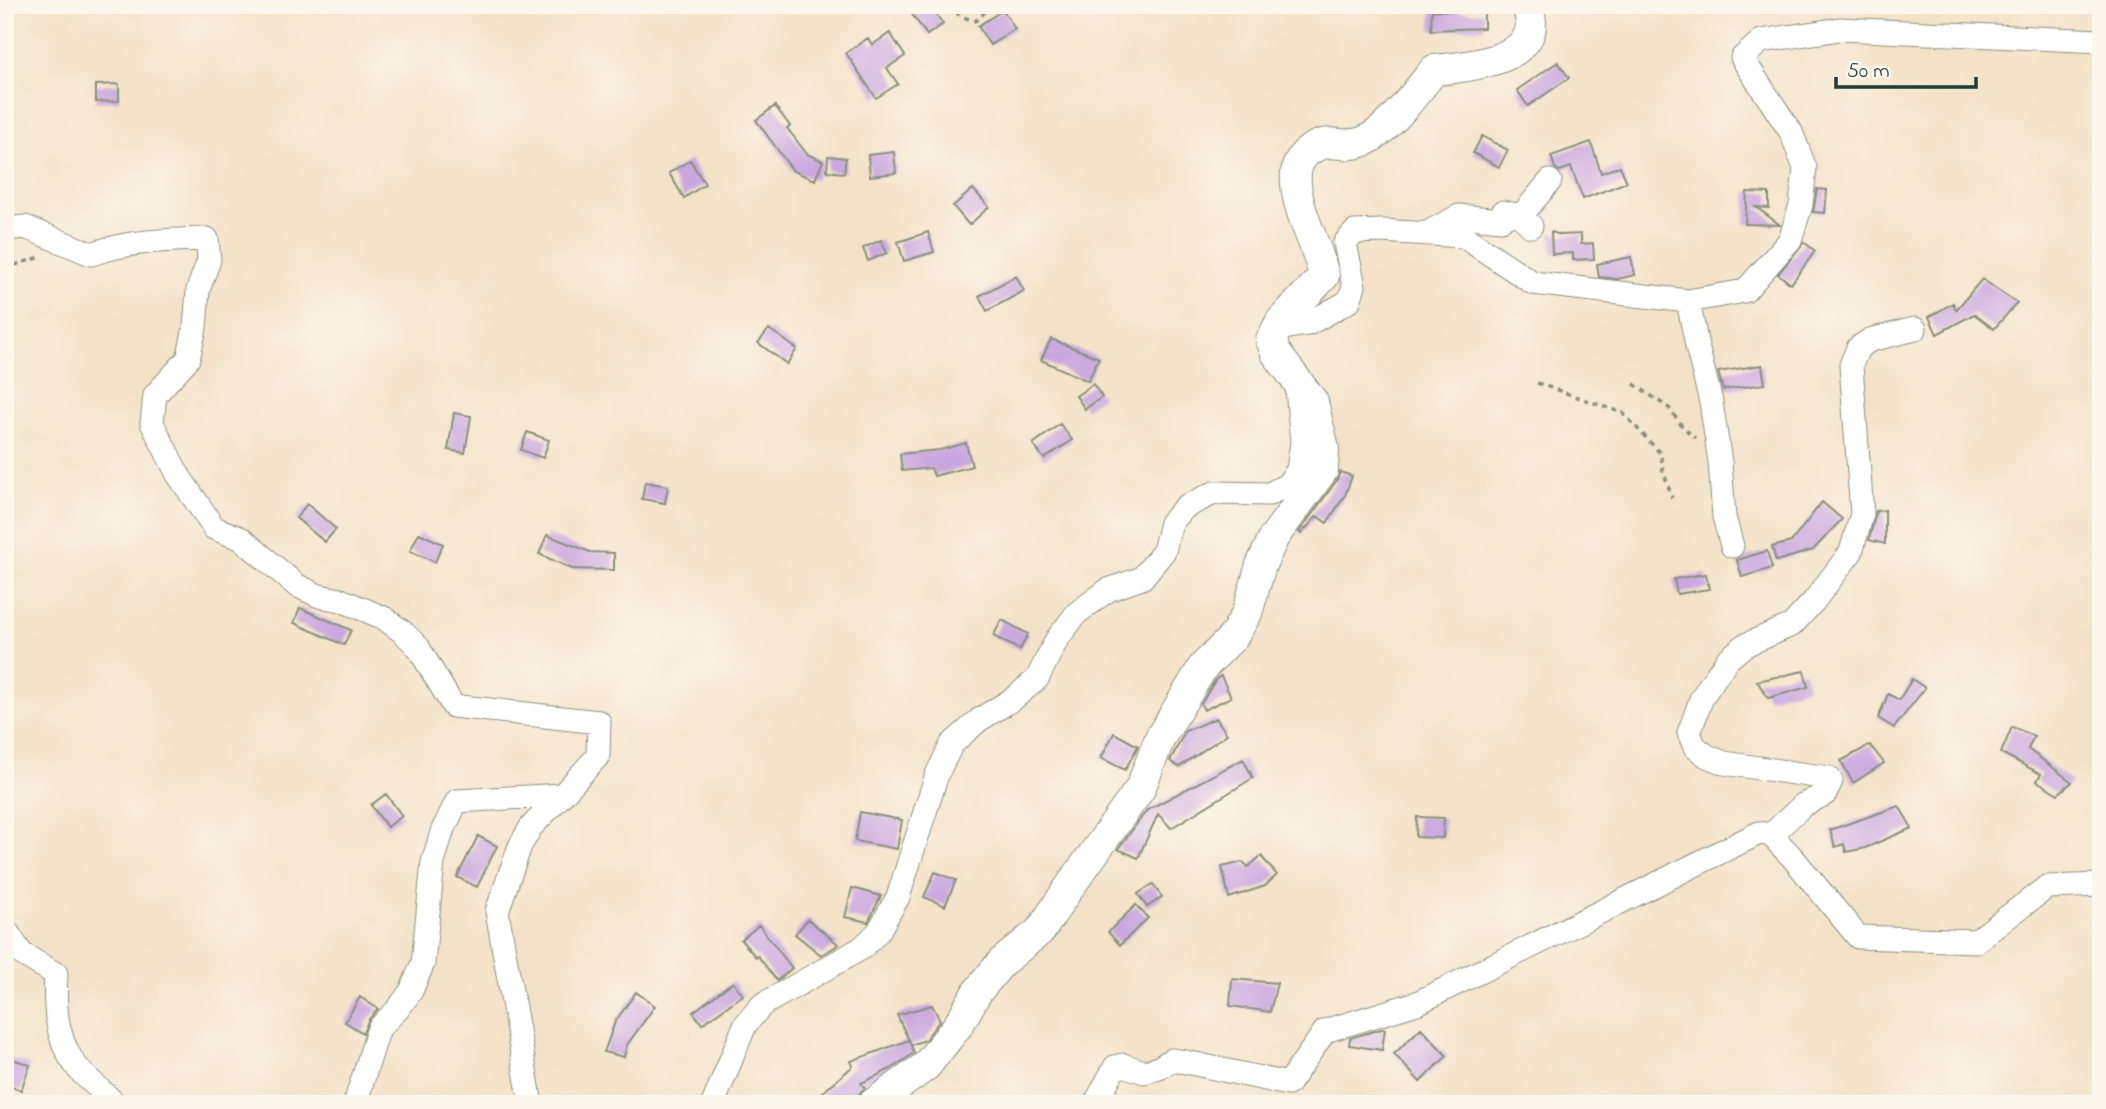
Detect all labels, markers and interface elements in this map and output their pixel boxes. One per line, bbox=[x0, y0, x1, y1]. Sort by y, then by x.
scale bar bbox=[1836, 46, 1976, 90]
text: 50 m bbox=[1847, 57, 1890, 87]

